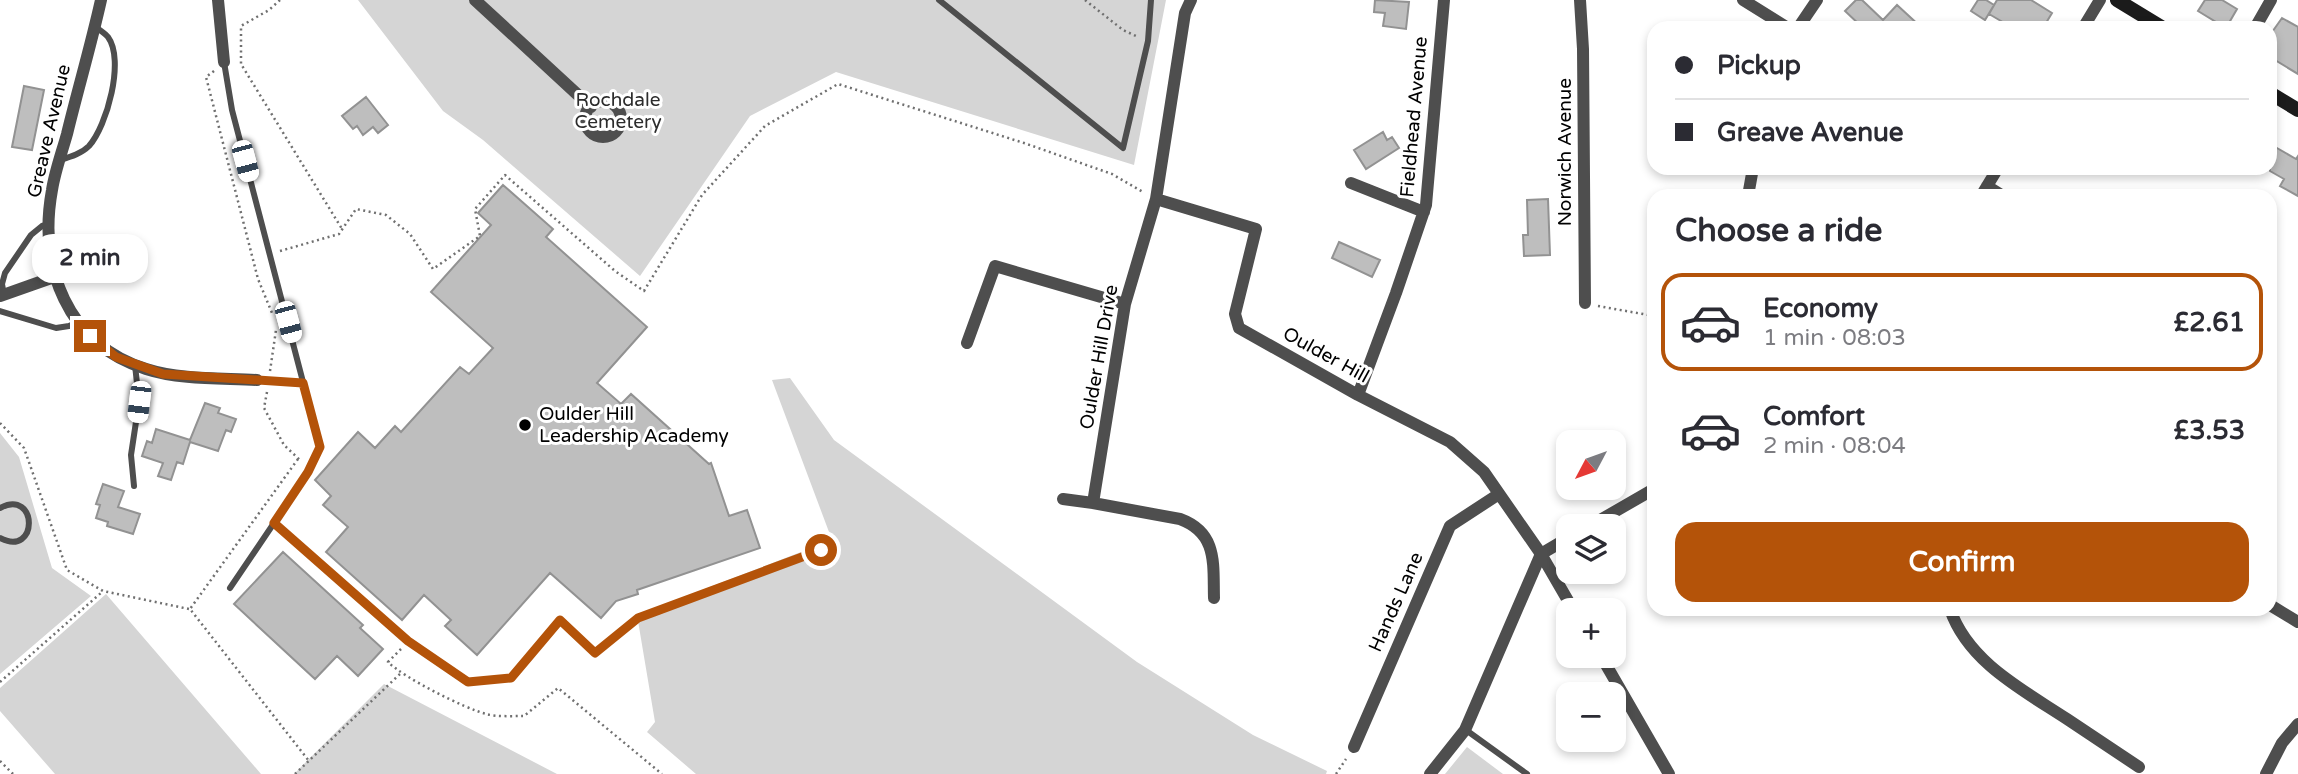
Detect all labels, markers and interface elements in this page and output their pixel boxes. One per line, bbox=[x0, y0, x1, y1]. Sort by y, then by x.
street label: Fieldhead Avenue bbox=[1396, 36, 1432, 198]
text: Pickup bbox=[1717, 50, 1801, 81]
street label: Greave Avenue bbox=[23, 62, 75, 200]
street label: Norwich Avenue bbox=[1554, 78, 1576, 226]
park label: Rochdale Cemetery bbox=[574, 89, 662, 133]
text: Greave Avenue bbox=[1717, 117, 1903, 148]
car bbox=[230, 138, 261, 184]
text: Choose a ride bbox=[1675, 212, 1882, 250]
callout: 2 min bbox=[32, 234, 148, 284]
text: 2 min bbox=[59, 244, 121, 272]
street label: Oulder Hill Drive bbox=[1075, 283, 1123, 431]
icon: car bbox=[1679, 291, 1742, 354]
text: Economy bbox=[1763, 293, 1878, 324]
car bbox=[273, 299, 304, 345]
text: £2.61 bbox=[2174, 307, 2245, 338]
route end bbox=[74, 320, 106, 352]
street label: Oulder Hill bbox=[1279, 322, 1373, 388]
text: 1 min · 08:03 bbox=[1763, 324, 1906, 352]
car bbox=[127, 380, 152, 424]
icon: car bbox=[1679, 399, 1742, 462]
text: Comfort bbox=[1763, 401, 1865, 432]
place label: Oulder Hill Leadership Academy bbox=[539, 403, 729, 447]
text: £3.53 bbox=[2174, 415, 2245, 446]
marker: Oulder Hill Leadership Academy bbox=[517, 417, 533, 433]
north arrow bbox=[1556, 430, 1626, 500]
map controls bbox=[1556, 430, 1626, 752]
text: 2 min · 08:04 bbox=[1763, 432, 1906, 460]
button: layers bbox=[1556, 514, 1626, 584]
button: Confirm bbox=[1675, 522, 2249, 602]
route start bbox=[805, 534, 837, 566]
street label: Hands Lane bbox=[1364, 549, 1428, 655]
button: + bbox=[1556, 598, 1626, 668]
button: − bbox=[1556, 682, 1626, 752]

